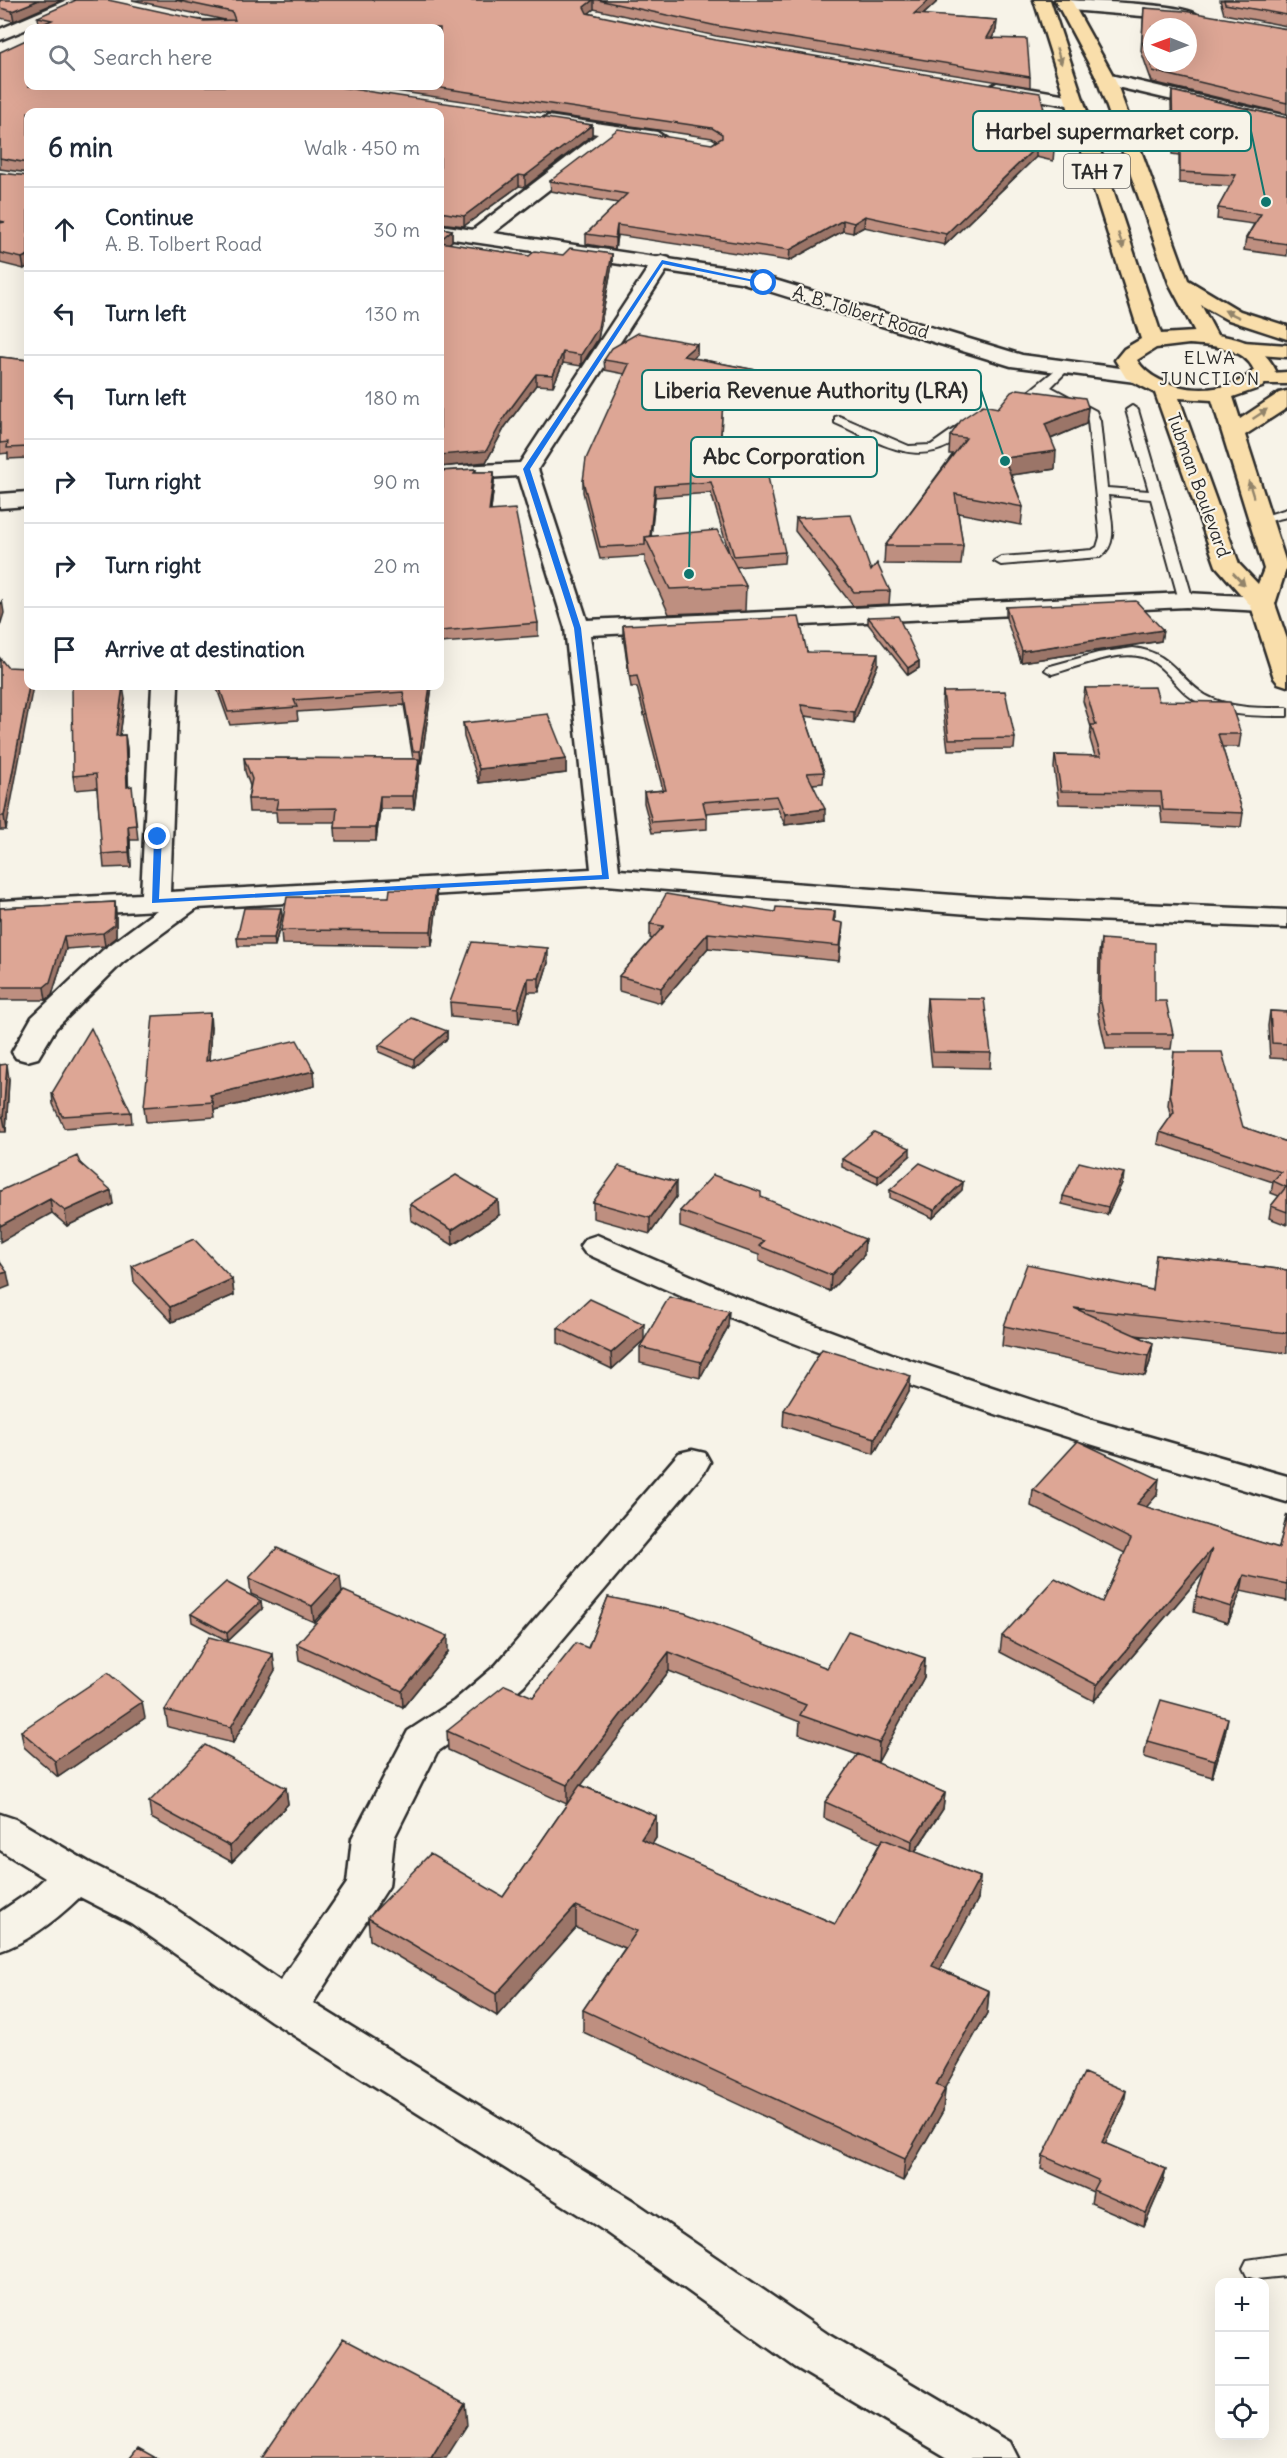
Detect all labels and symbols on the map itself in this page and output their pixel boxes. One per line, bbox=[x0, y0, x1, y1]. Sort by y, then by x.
north arrow bbox=[1143, 18, 1197, 72]
one-way arrow bbox=[1055, 47, 1064, 65]
callout: Harbel supermarket corp. bbox=[973, 111, 1251, 151]
text: Harbel supermarket corp. bbox=[985, 117, 1239, 145]
road number: TAH 7 bbox=[1064, 154, 1130, 188]
one-way arrow bbox=[1116, 232, 1126, 250]
route start bbox=[750, 269, 776, 295]
street label: A. B. Tolbert Road bbox=[790, 280, 932, 344]
one-way arrow bbox=[1223, 309, 1241, 319]
district label: ELWA JUNCTION bbox=[1159, 346, 1261, 390]
callout: Liberia Revenue Authority (LRA) bbox=[642, 370, 981, 410]
text: Liberia Revenue Authority (LRA) bbox=[654, 376, 969, 404]
one-way arrow bbox=[1252, 409, 1268, 420]
street label: Tubman Boulevard bbox=[1162, 410, 1236, 561]
callout: Abc Corporation bbox=[691, 437, 877, 477]
text: Abc Corporation bbox=[703, 442, 865, 470]
one-way arrow bbox=[1246, 480, 1255, 498]
one-way arrow bbox=[1232, 571, 1246, 585]
route end bbox=[144, 823, 170, 849]

